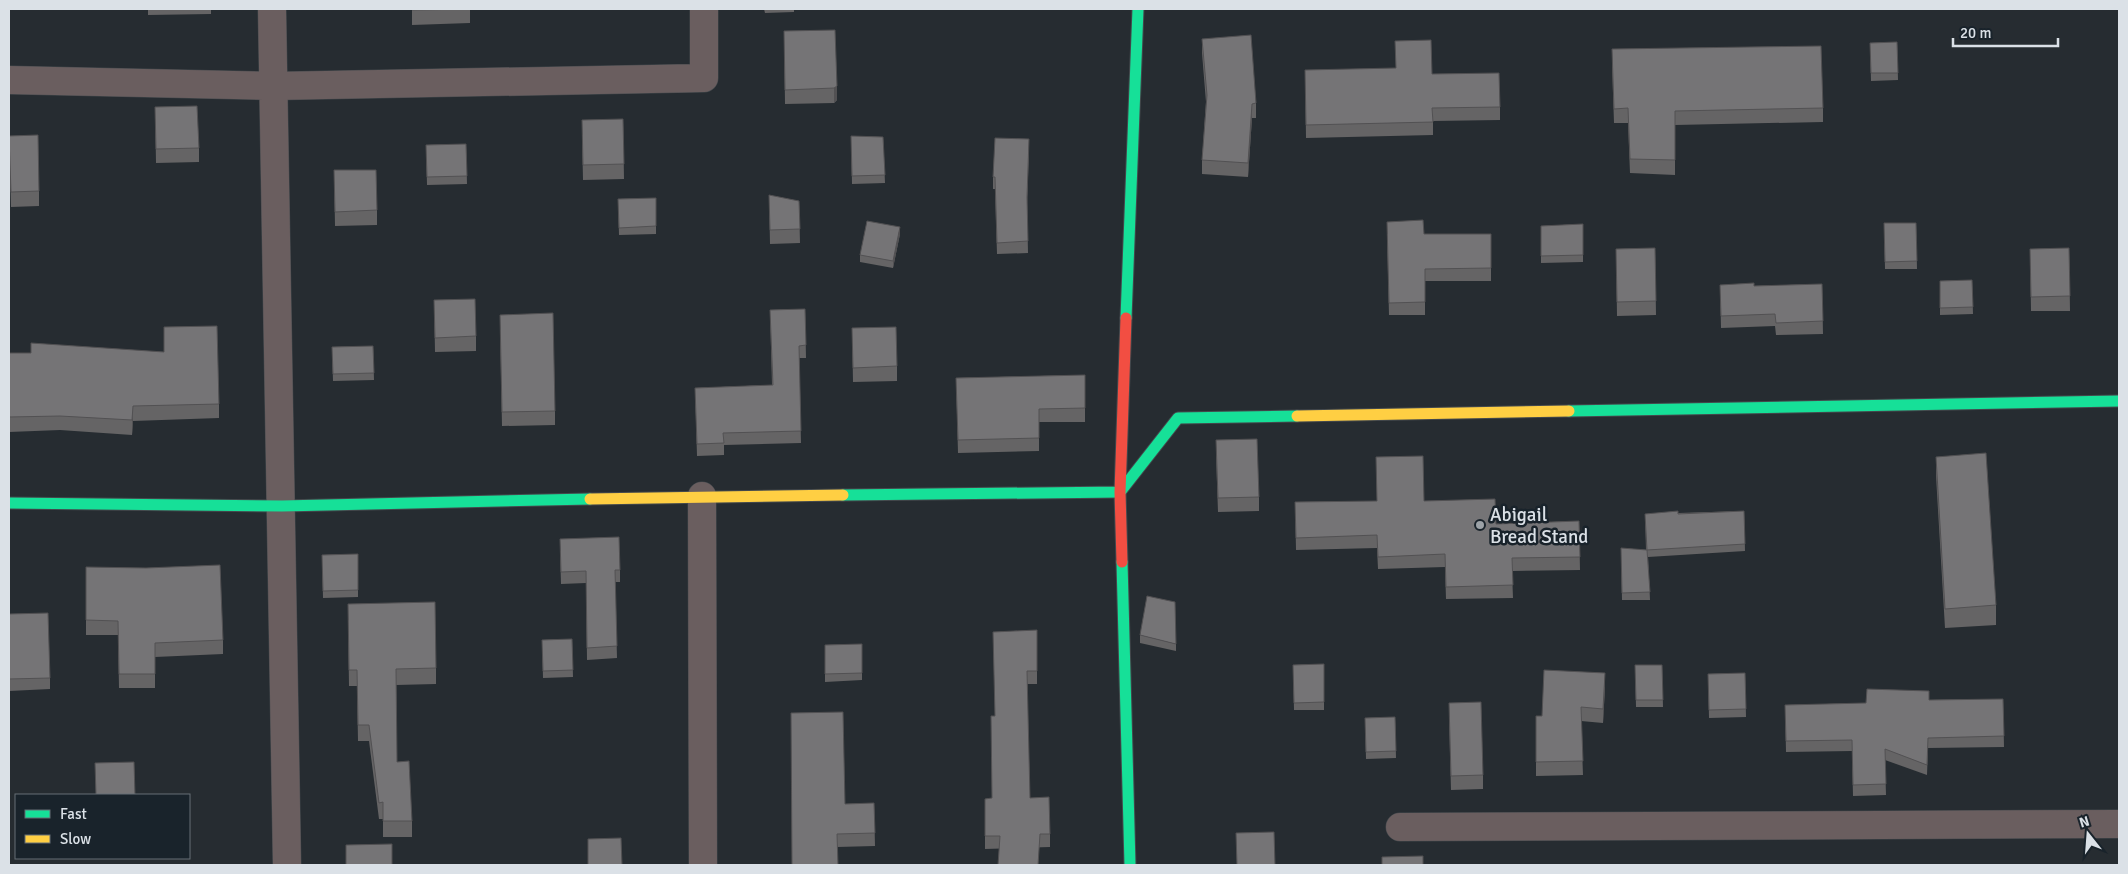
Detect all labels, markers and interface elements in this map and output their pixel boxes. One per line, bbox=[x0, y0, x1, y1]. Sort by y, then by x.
scale bar bbox=[1953, 15, 2058, 47]
text: 20 m bbox=[1960, 24, 1991, 42]
place label: Abigail Bread Stand bbox=[1490, 503, 1588, 549]
marker: Abigail Bread Stand bbox=[1474, 519, 1486, 531]
legend bbox=[15, 794, 190, 859]
text: Fast bbox=[60, 805, 87, 823]
north arrow bbox=[2063, 809, 2113, 859]
text: N bbox=[2077, 812, 2091, 832]
text: Slow bbox=[60, 830, 91, 848]

